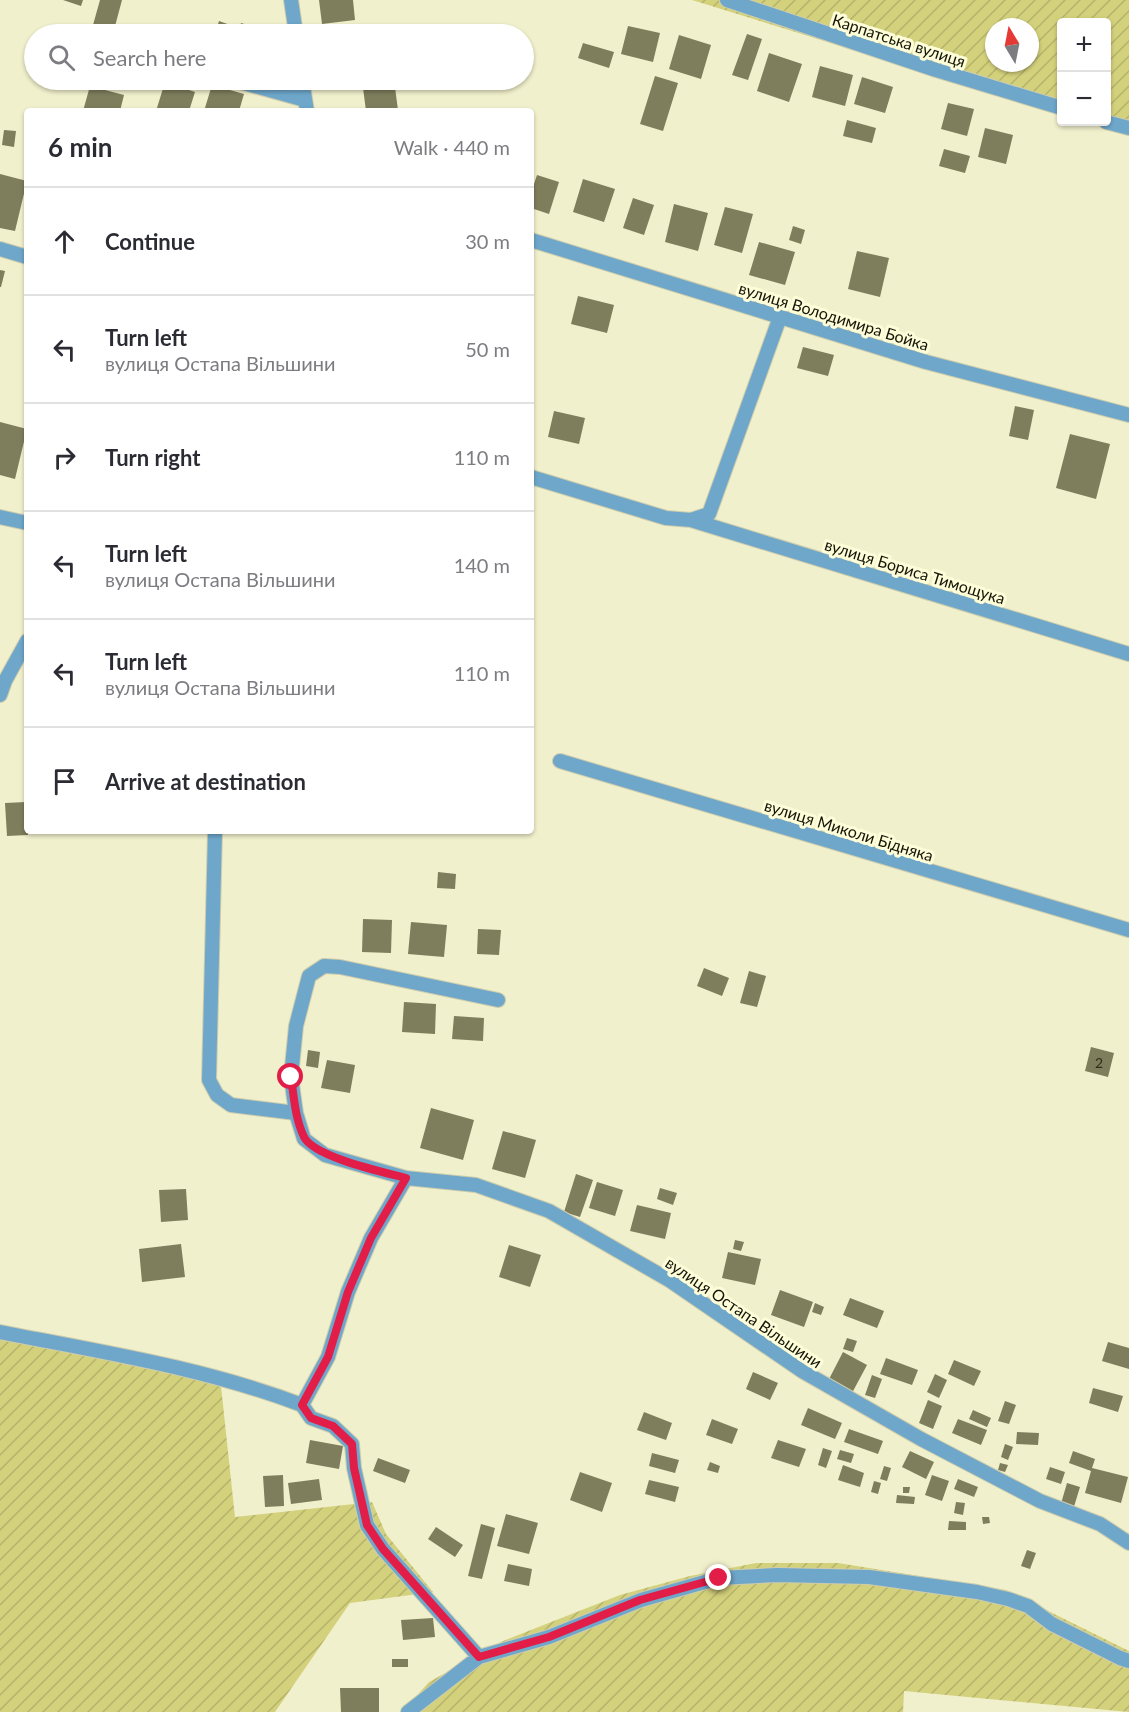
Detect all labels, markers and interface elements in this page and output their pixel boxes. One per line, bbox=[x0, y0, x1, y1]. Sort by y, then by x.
street label: Карпатська вулиця bbox=[830, 9, 968, 71]
north arrow bbox=[985, 18, 1039, 72]
map controls bbox=[1057, 18, 1111, 126]
button: + bbox=[1057, 18, 1111, 72]
search box bbox=[24, 24, 534, 90]
icon: search bbox=[45, 41, 78, 74]
text: Search here bbox=[93, 44, 206, 71]
button: − bbox=[1057, 72, 1111, 126]
text: 6 min bbox=[48, 131, 112, 163]
text: Walk · 440 m bbox=[394, 135, 510, 159]
icon: ahead bbox=[48, 225, 81, 258]
text: Continue bbox=[105, 228, 195, 255]
text: 30 m bbox=[465, 229, 510, 253]
street label: вулиця Володимира Бойка bbox=[737, 278, 931, 354]
text: Turn left bbox=[105, 324, 187, 351]
icon: left bbox=[48, 333, 81, 366]
text: 50 m bbox=[465, 337, 510, 361]
text: вулиця Остапа Вільшини bbox=[105, 351, 336, 375]
icon: right bbox=[48, 441, 81, 474]
text: Turn right bbox=[105, 444, 200, 471]
text: 110 m bbox=[454, 445, 510, 469]
street label: вулиця Бориса Тимощука bbox=[823, 535, 1007, 607]
text: Turn left bbox=[105, 540, 187, 567]
icon: left bbox=[48, 549, 81, 582]
text: 140 m bbox=[454, 553, 510, 577]
text: вулиця Остапа Вільшини bbox=[105, 567, 336, 591]
text: Turn left bbox=[105, 648, 187, 675]
icon: left bbox=[48, 657, 81, 690]
text: 110 m bbox=[454, 661, 510, 685]
text: вулиця Остапа Вільшини bbox=[105, 675, 336, 699]
icon: arrive bbox=[48, 765, 81, 798]
text: Arrive at destination bbox=[105, 768, 306, 795]
street label: вулиця Миколи Бідняка bbox=[762, 795, 936, 865]
house number: 2 bbox=[1095, 1054, 1103, 1071]
route start bbox=[277, 1063, 303, 1089]
street label: вулиця Остапа Вільшини bbox=[662, 1253, 826, 1371]
route end bbox=[705, 1564, 731, 1590]

